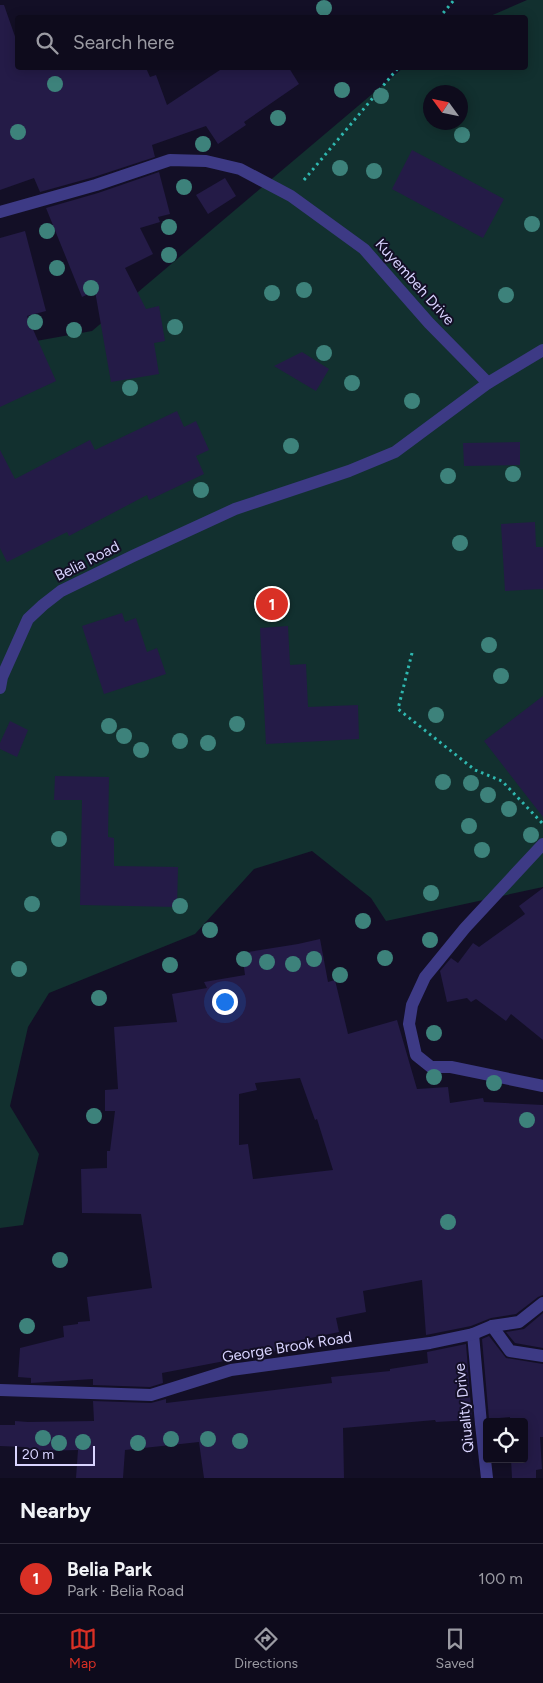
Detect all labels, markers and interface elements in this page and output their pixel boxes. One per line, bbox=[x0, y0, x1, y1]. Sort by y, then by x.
search box bbox=[15, 15, 528, 70]
icon: search bbox=[33, 29, 61, 57]
text: Search here bbox=[73, 31, 175, 54]
north arrow bbox=[423, 85, 468, 130]
street label: Kuyembeh Drive bbox=[372, 235, 458, 329]
street label: Belia Road bbox=[52, 537, 122, 585]
pin: 1 bbox=[256, 585, 288, 623]
your location bbox=[212, 989, 238, 1015]
street label: George Brook Road bbox=[221, 1328, 353, 1366]
street label: Qiuality Drive bbox=[450, 1362, 478, 1454]
map controls bbox=[483, 1418, 528, 1463]
button: locate bbox=[483, 1418, 528, 1463]
scale bar bbox=[15, 1443, 95, 1466]
text: 20 m bbox=[22, 1446, 54, 1463]
text: Nearby bbox=[20, 1498, 91, 1523]
text: Belia Park bbox=[67, 1558, 152, 1581]
text: 1 bbox=[33, 1569, 39, 1588]
text: 100 m bbox=[478, 1569, 523, 1588]
text: Park · Belia Road bbox=[67, 1581, 184, 1600]
tab: Map bbox=[69, 1625, 97, 1672]
tab: Directions bbox=[234, 1625, 298, 1672]
tab: Saved bbox=[436, 1625, 474, 1672]

